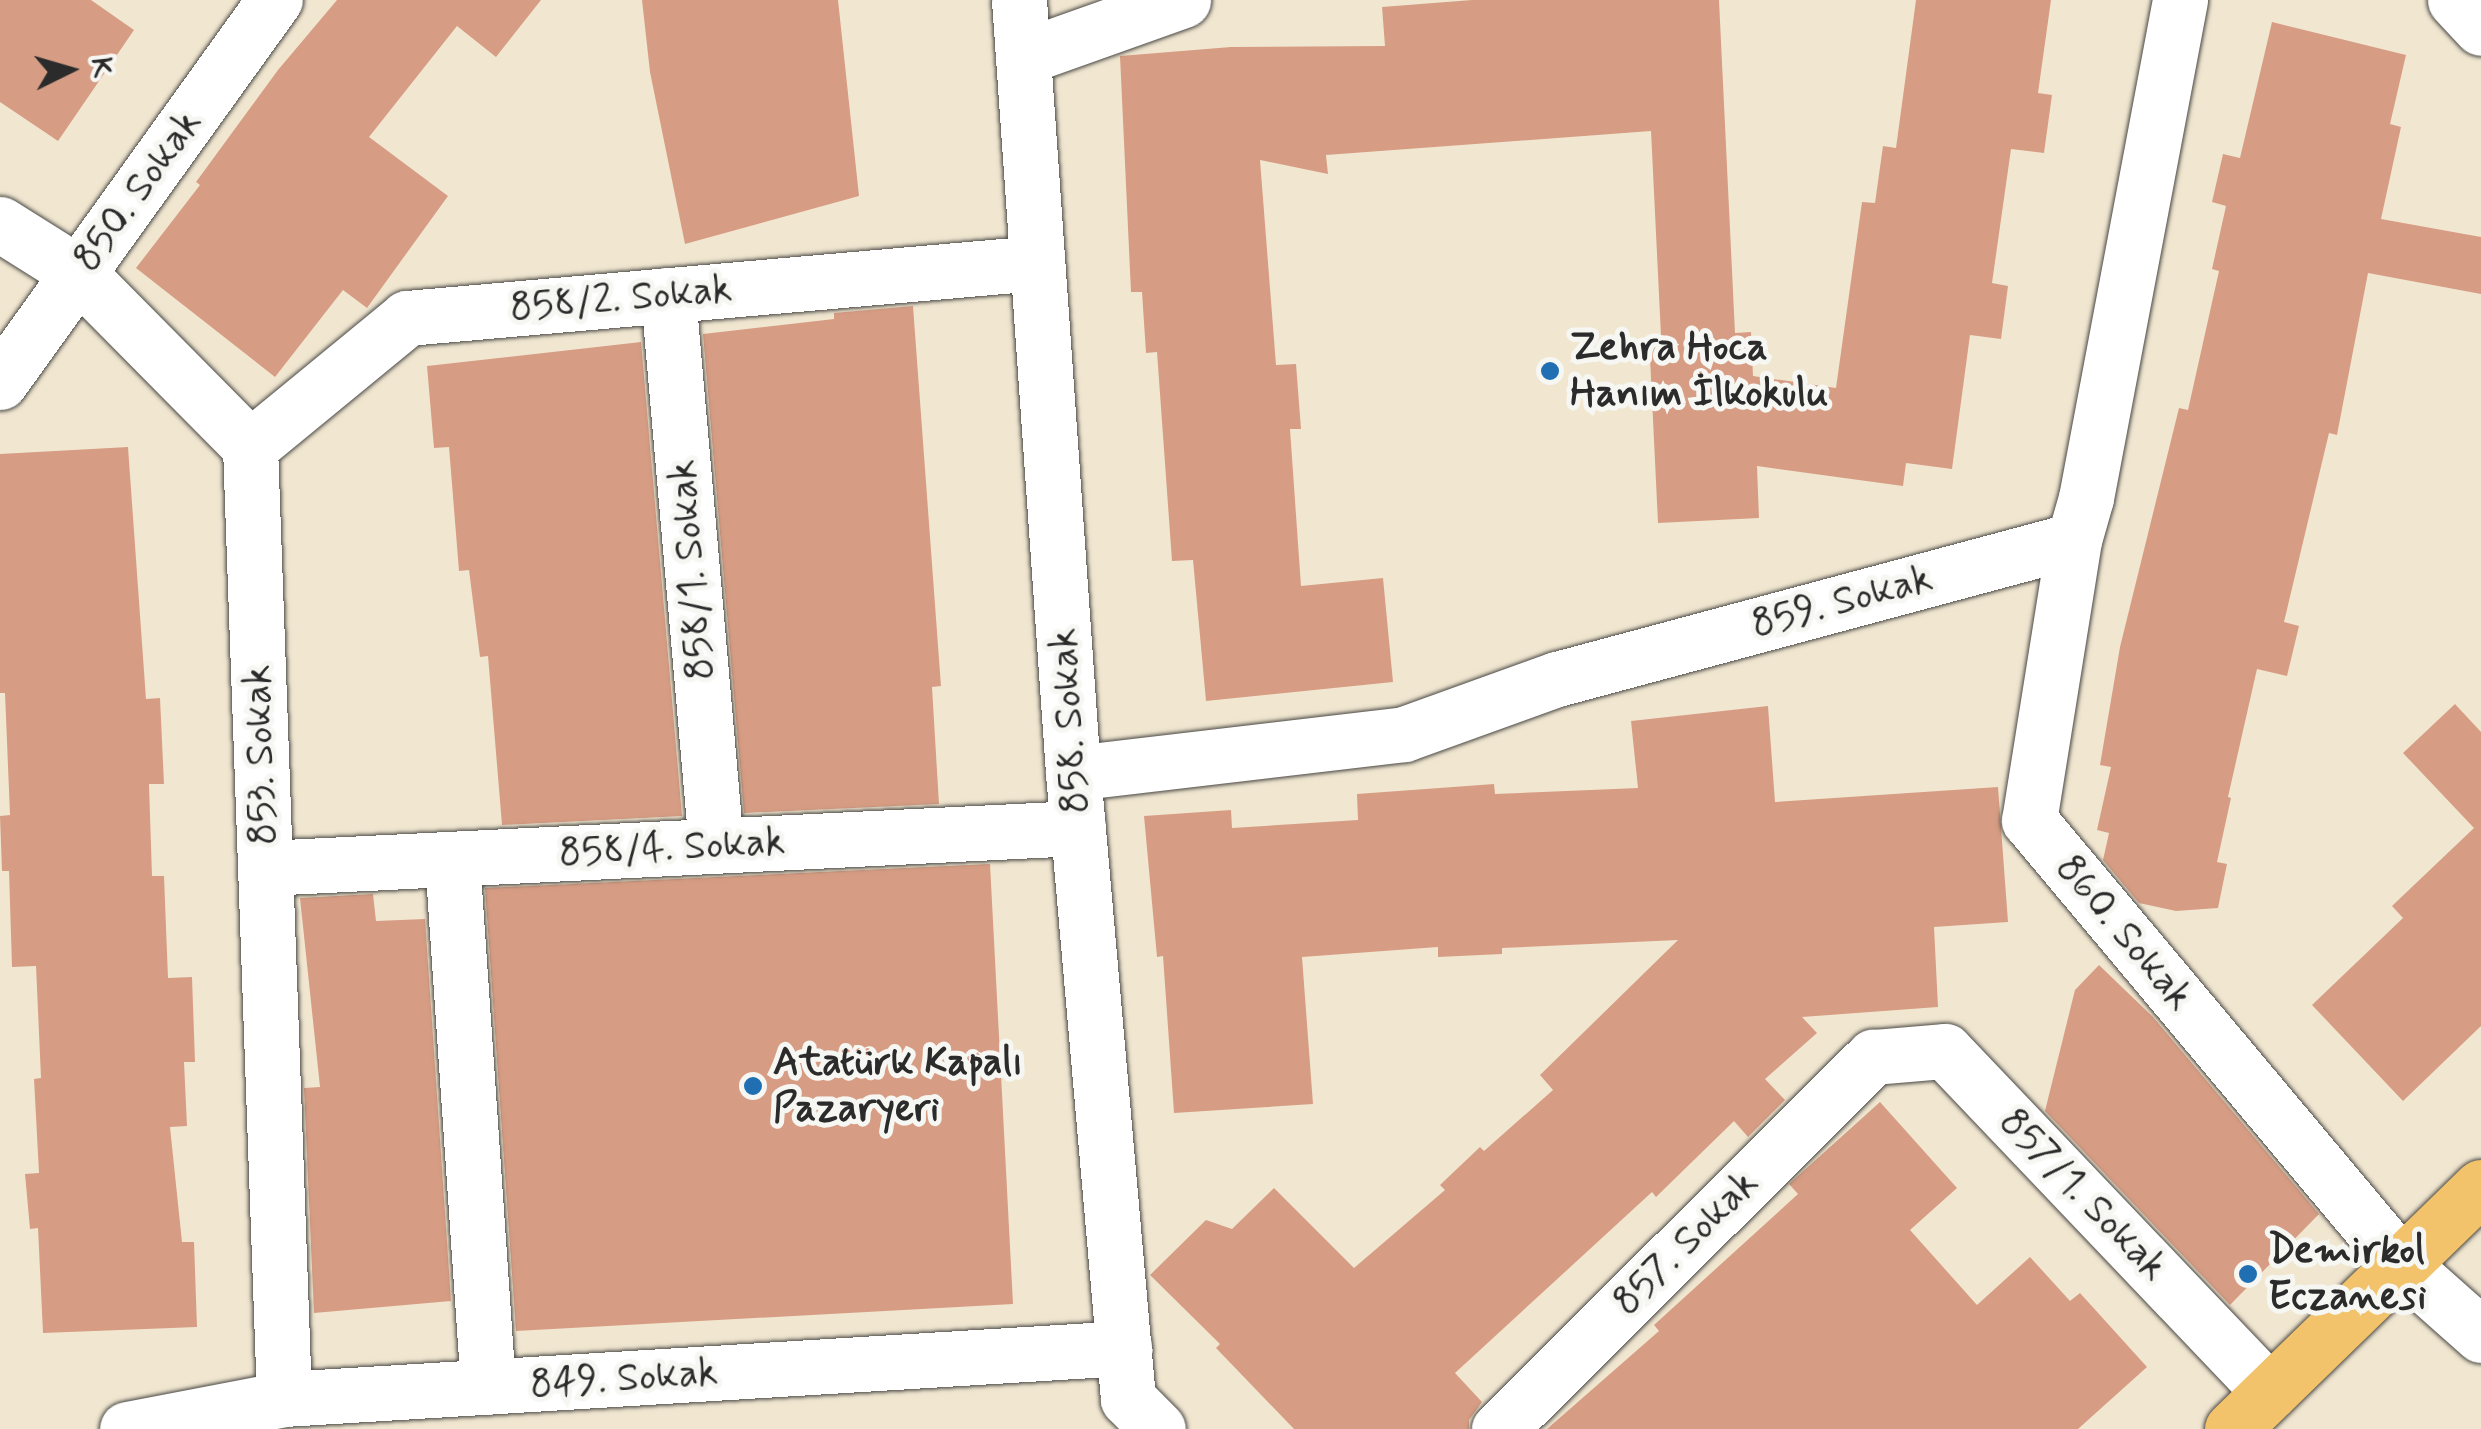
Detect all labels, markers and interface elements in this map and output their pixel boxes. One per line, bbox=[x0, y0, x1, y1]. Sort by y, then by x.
north arrow bbox=[20, 20, 120, 120]
text: K bbox=[81, 56, 120, 79]
street label: 850. Sokak bbox=[63, 101, 213, 281]
street label: 858/2. Sokak bbox=[508, 265, 734, 333]
place label: Zehra Hoca Hanım İlkokulu bbox=[1570, 324, 1828, 418]
marker: Zehra Hoca Hanım İlkokulu bbox=[1539, 360, 1561, 382]
street label: 858/1. Sokak bbox=[658, 458, 726, 682]
street label: 859. Sokak bbox=[1746, 555, 1938, 649]
street label: 858. Sokak bbox=[1040, 627, 1100, 815]
street label: 853. Sokak bbox=[234, 664, 288, 846]
street label: 858/4. Sokak bbox=[558, 818, 786, 878]
street label: 860. Sokak bbox=[2045, 845, 2203, 1021]
place label: Atatürk Kapalı Pazaryeri bbox=[773, 1039, 1028, 1133]
marker: Atatürk Kapalı Pazaryeri bbox=[742, 1075, 764, 1097]
street label: 857/1. Sokak bbox=[1989, 1099, 2177, 1291]
street label: 857. Sokak bbox=[1603, 1160, 1769, 1326]
place label: Demirkol Eczanesi bbox=[2268, 1227, 2427, 1321]
marker: Demirkol Eczanesi bbox=[2237, 1263, 2259, 1285]
street label: 849. Sokak bbox=[528, 1348, 720, 1410]

